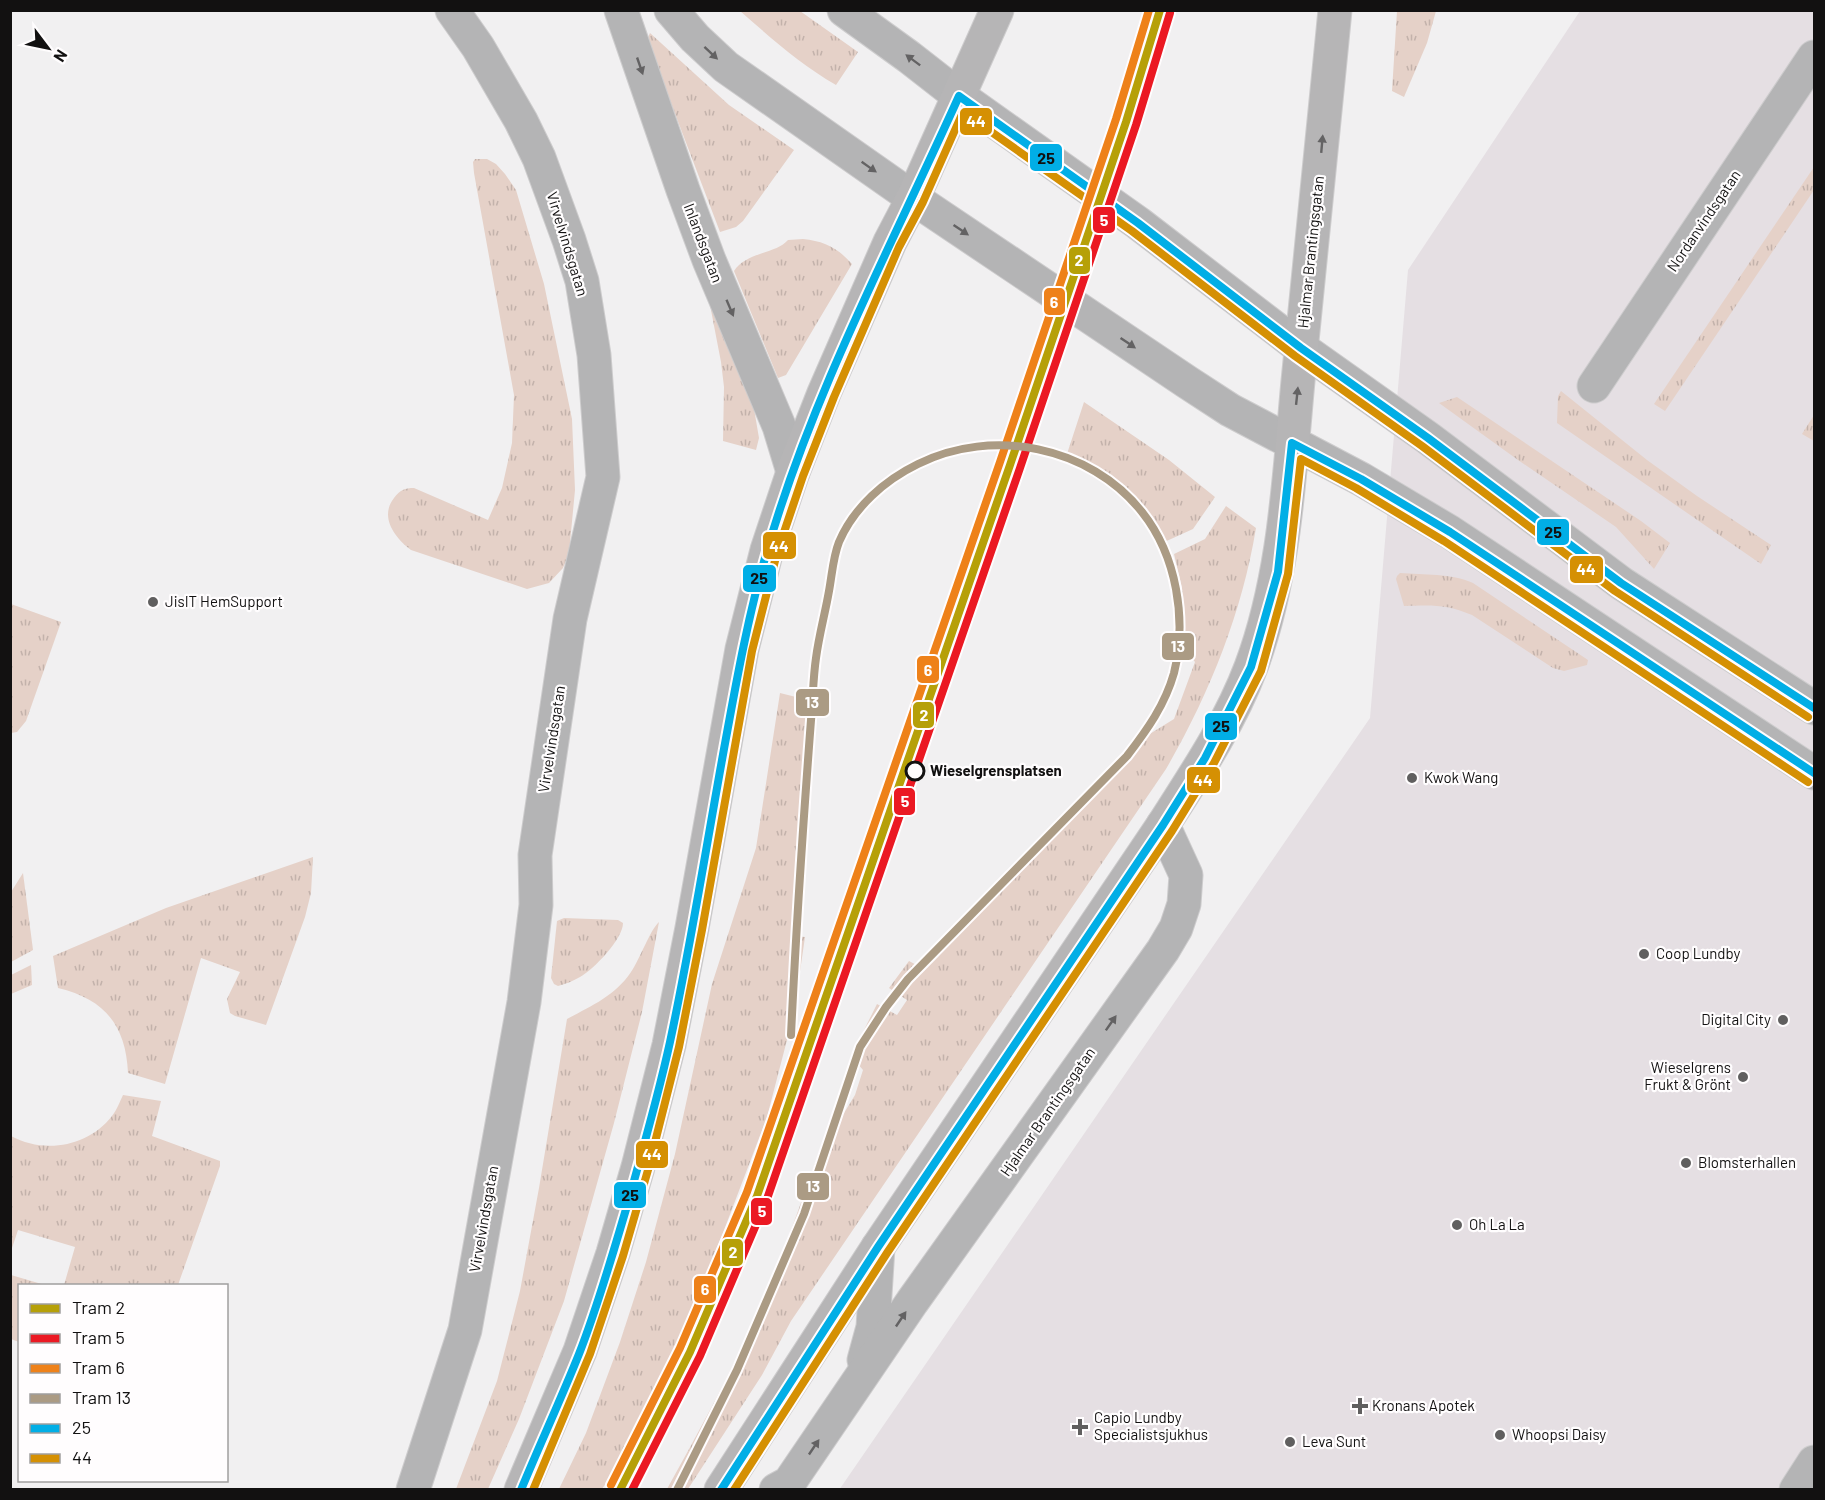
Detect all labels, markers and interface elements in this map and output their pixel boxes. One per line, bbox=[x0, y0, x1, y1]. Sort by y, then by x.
north arrow bbox=[18, 18, 78, 78]
one-way arrow bbox=[703, 46, 718, 59]
text: N bbox=[50, 47, 72, 66]
one-way arrow bbox=[905, 54, 921, 67]
one-way arrow bbox=[635, 57, 645, 75]
line badge: 44 bbox=[959, 107, 993, 136]
text: 44 bbox=[966, 111, 986, 130]
one-way arrow bbox=[1317, 134, 1327, 153]
line badge: 25 bbox=[1029, 143, 1063, 172]
text: 25 bbox=[1037, 148, 1055, 167]
one-way arrow bbox=[860, 161, 876, 173]
street label: Nordanvindsgatan bbox=[1663, 166, 1744, 275]
street label: Hjalmar Brantingsgatan bbox=[1293, 175, 1327, 329]
street label: Virvelvindsgatan bbox=[544, 189, 592, 298]
street label: Inlandsgatan bbox=[681, 201, 727, 285]
line badge: 5 bbox=[1092, 206, 1116, 234]
text: 5 bbox=[1100, 210, 1109, 229]
one-way arrow bbox=[953, 225, 970, 236]
line badge: 2 bbox=[1068, 246, 1091, 275]
text: 2 bbox=[1075, 250, 1084, 269]
line badge: 6 bbox=[1043, 287, 1066, 316]
text: 6 bbox=[1050, 292, 1059, 311]
one-way arrow bbox=[725, 299, 735, 317]
one-way arrow bbox=[1120, 337, 1136, 348]
one-way arrow bbox=[1292, 386, 1302, 405]
line badge: 25 bbox=[1536, 518, 1570, 546]
text: 25 bbox=[1544, 522, 1562, 541]
line badge: 44 bbox=[762, 531, 797, 560]
text: 44 bbox=[769, 536, 789, 555]
line badge: 44 bbox=[1569, 555, 1604, 584]
text: 44 bbox=[1576, 559, 1596, 578]
line badge: 25 bbox=[742, 564, 777, 593]
text: 25 bbox=[750, 568, 768, 587]
place label: JisIT HemSupport bbox=[165, 592, 283, 610]
marker: JisIT HemSupport bbox=[146, 595, 160, 609]
line badge: 13 bbox=[1161, 632, 1195, 661]
text: 13 bbox=[1171, 636, 1185, 655]
line badge: 6 bbox=[916, 655, 940, 684]
text: 6 bbox=[924, 660, 933, 679]
street label: Virvelvindsgatan bbox=[534, 684, 568, 794]
line badge: 13 bbox=[795, 688, 830, 717]
text: 13 bbox=[805, 692, 819, 711]
line badge: 2 bbox=[912, 701, 935, 729]
text: 2 bbox=[920, 705, 929, 724]
line badge: 25 bbox=[1204, 712, 1238, 741]
text: 25 bbox=[1212, 716, 1230, 735]
marker: Wieselgrensplatsen bbox=[905, 761, 925, 781]
place label: Wieselgrensplatsen bbox=[930, 761, 1062, 779]
line badge: 44 bbox=[1186, 766, 1221, 794]
place label: Kwok Wang bbox=[1424, 768, 1498, 786]
text: 44 bbox=[1193, 770, 1213, 789]
marker: Kwok Wang bbox=[1405, 771, 1419, 785]
line badge: 5 bbox=[893, 787, 916, 816]
text: 5 bbox=[901, 791, 910, 810]
place label: Coop Lundby bbox=[1656, 944, 1741, 962]
marker: Coop Lundby bbox=[1637, 947, 1651, 961]
place label: Digital City bbox=[1701, 1010, 1771, 1028]
marker: Digital City bbox=[1776, 1013, 1790, 1027]
one-way arrow bbox=[1105, 1015, 1117, 1031]
street label: Hjalmar Brantingsgatan bbox=[996, 1044, 1098, 1179]
place label: Wieselgrens Frukt & Grönt bbox=[1644, 1058, 1731, 1093]
marker: Wieselgrens Frukt & Grönt bbox=[1736, 1070, 1750, 1084]
line badge: 44 bbox=[635, 1140, 669, 1169]
text: 44 bbox=[642, 1144, 662, 1163]
place label: Blomsterhallen bbox=[1698, 1153, 1796, 1171]
marker: Blomsterhallen bbox=[1679, 1156, 1693, 1170]
street label: Virvelvindsgatan bbox=[465, 1164, 501, 1274]
line badge: 13 bbox=[796, 1172, 830, 1201]
text: 13 bbox=[806, 1176, 820, 1195]
line badge: 25 bbox=[613, 1181, 647, 1209]
text: 25 bbox=[621, 1185, 639, 1204]
line badge: 5 bbox=[750, 1197, 773, 1226]
text: 5 bbox=[758, 1201, 767, 1220]
place label: Oh La La bbox=[1469, 1215, 1525, 1233]
marker: Oh La La bbox=[1450, 1218, 1464, 1232]
line badge: 2 bbox=[721, 1238, 744, 1267]
text: 2 bbox=[729, 1242, 738, 1261]
line badge: 6 bbox=[693, 1275, 717, 1304]
text: 6 bbox=[701, 1279, 710, 1298]
legend bbox=[18, 1284, 228, 1482]
text: Tram 2 bbox=[72, 1296, 125, 1318]
one-way arrow bbox=[895, 1311, 906, 1327]
text: Tram 5 bbox=[72, 1326, 125, 1348]
text: Tram 6 bbox=[72, 1356, 125, 1378]
text: Tram 13 bbox=[72, 1386, 131, 1408]
place label: Kronans Apotek bbox=[1372, 1396, 1475, 1414]
marker: Kronans Apotek bbox=[1353, 1399, 1367, 1413]
place label: Capio Lundby Specialistsjukhus bbox=[1094, 1408, 1208, 1443]
text: 25 bbox=[72, 1416, 91, 1438]
marker: Capio Lundby Specialistsjukhus bbox=[1071, 1418, 1089, 1436]
place label: Whoopsi Daisy bbox=[1512, 1425, 1606, 1443]
marker: Whoopsi Daisy bbox=[1493, 1428, 1507, 1442]
place label: Leva Sunt bbox=[1302, 1432, 1366, 1450]
marker: Leva Sunt bbox=[1283, 1435, 1297, 1449]
one-way arrow bbox=[808, 1439, 819, 1455]
text: 44 bbox=[72, 1446, 92, 1468]

